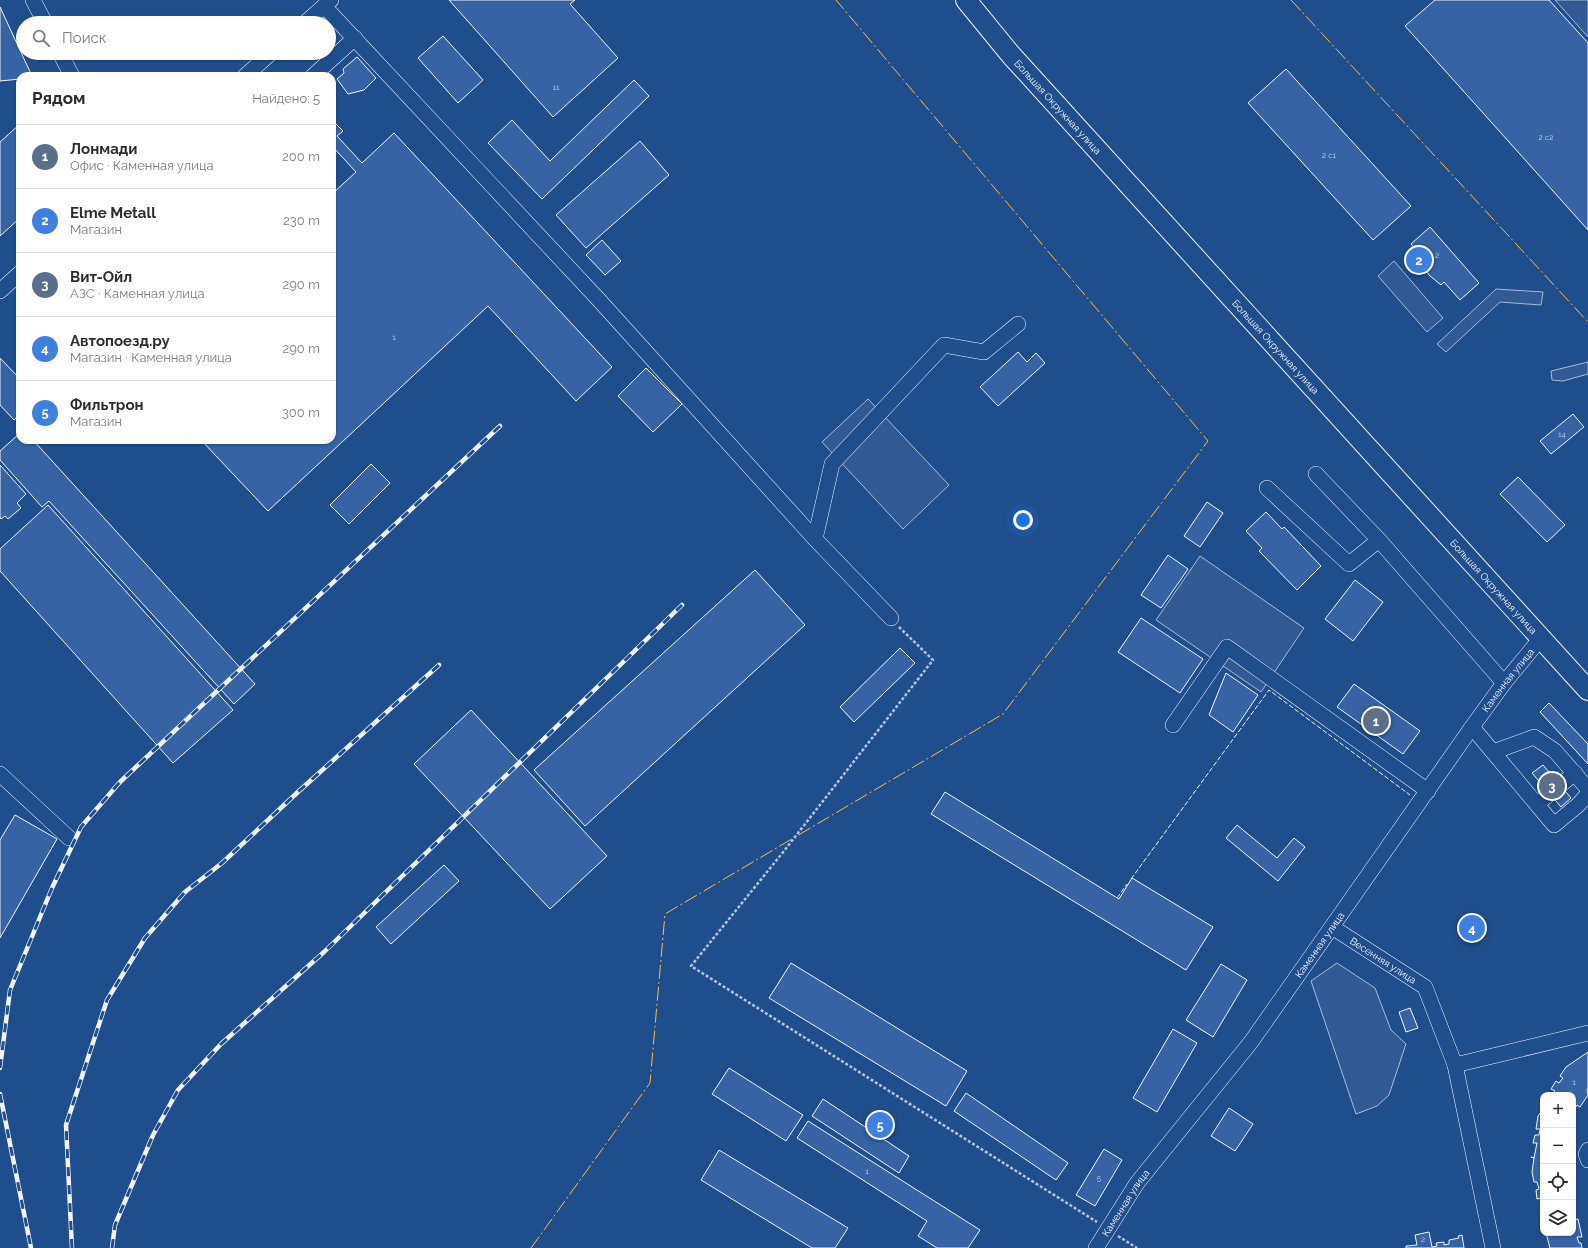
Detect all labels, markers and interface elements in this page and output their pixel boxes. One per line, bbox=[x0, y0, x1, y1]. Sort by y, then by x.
search box bbox=[16, 16, 336, 60]
icon: search bbox=[30, 27, 52, 49]
text: Поиск bbox=[62, 29, 107, 47]
street label: Большая Окружная улица bbox=[1012, 57, 1104, 156]
house number: 11 bbox=[553, 82, 560, 92]
text: Рядом bbox=[32, 88, 85, 108]
text: Найдено: 5 bbox=[252, 91, 320, 106]
house number: 2 с2 bbox=[1539, 132, 1553, 142]
text: Лонмади bbox=[70, 140, 137, 158]
text: 1 bbox=[42, 149, 48, 164]
text: 200 m bbox=[282, 149, 320, 164]
house number: 2 с1 bbox=[1322, 150, 1337, 160]
text: Офис · Каменная улица bbox=[70, 158, 214, 173]
text: Elme Metall bbox=[70, 204, 156, 222]
text: 2 bbox=[41, 213, 49, 228]
text: 230 m bbox=[283, 213, 320, 228]
text: Магазин bbox=[70, 222, 122, 237]
pin: 2 bbox=[1406, 245, 1432, 275]
house number: 2 bbox=[1435, 250, 1439, 260]
text: Вит-Ойл bbox=[70, 268, 132, 286]
text: 3 bbox=[41, 277, 49, 292]
text: 290 m bbox=[282, 277, 320, 292]
text: АЗС · Каменная улица bbox=[70, 286, 205, 301]
street label: Большая Окружная улица bbox=[1230, 297, 1321, 396]
text: Автопоезд.ру bbox=[70, 332, 170, 350]
house number: 1 bbox=[392, 332, 396, 342]
text: 4 bbox=[41, 341, 49, 356]
text: 290 m bbox=[282, 341, 320, 356]
text: Магазин · Каменная улица bbox=[70, 350, 232, 365]
text: Фильтрон bbox=[70, 396, 144, 414]
text: 5 bbox=[41, 405, 49, 420]
text: 300 m bbox=[282, 405, 320, 420]
text: Магазин bbox=[70, 414, 122, 429]
house number: 14 bbox=[1558, 429, 1567, 439]
your location bbox=[1013, 510, 1033, 530]
street label: Большая Окружная улица bbox=[1448, 537, 1539, 636]
street label: Каменная улица bbox=[1479, 646, 1536, 714]
pin: 1 bbox=[1363, 706, 1389, 736]
pin: 3 bbox=[1539, 771, 1565, 801]
street label: Каменная улица bbox=[1292, 910, 1346, 980]
pin: 4 bbox=[1459, 913, 1485, 943]
street label: Весенняя улица bbox=[1348, 935, 1418, 985]
house number: 1 bbox=[1572, 1077, 1576, 1087]
map controls bbox=[1540, 1092, 1576, 1236]
button: + bbox=[1540, 1092, 1576, 1128]
pin: 5 bbox=[867, 1110, 893, 1140]
button: − bbox=[1540, 1128, 1576, 1164]
button: locate bbox=[1540, 1164, 1576, 1200]
house number: 1 bbox=[865, 1166, 869, 1176]
street label: Каменная улица bbox=[1099, 1167, 1151, 1238]
house number: 5 bbox=[1097, 1173, 1102, 1183]
button: layers bbox=[1540, 1200, 1576, 1236]
house number: 2 bbox=[1421, 1234, 1425, 1244]

